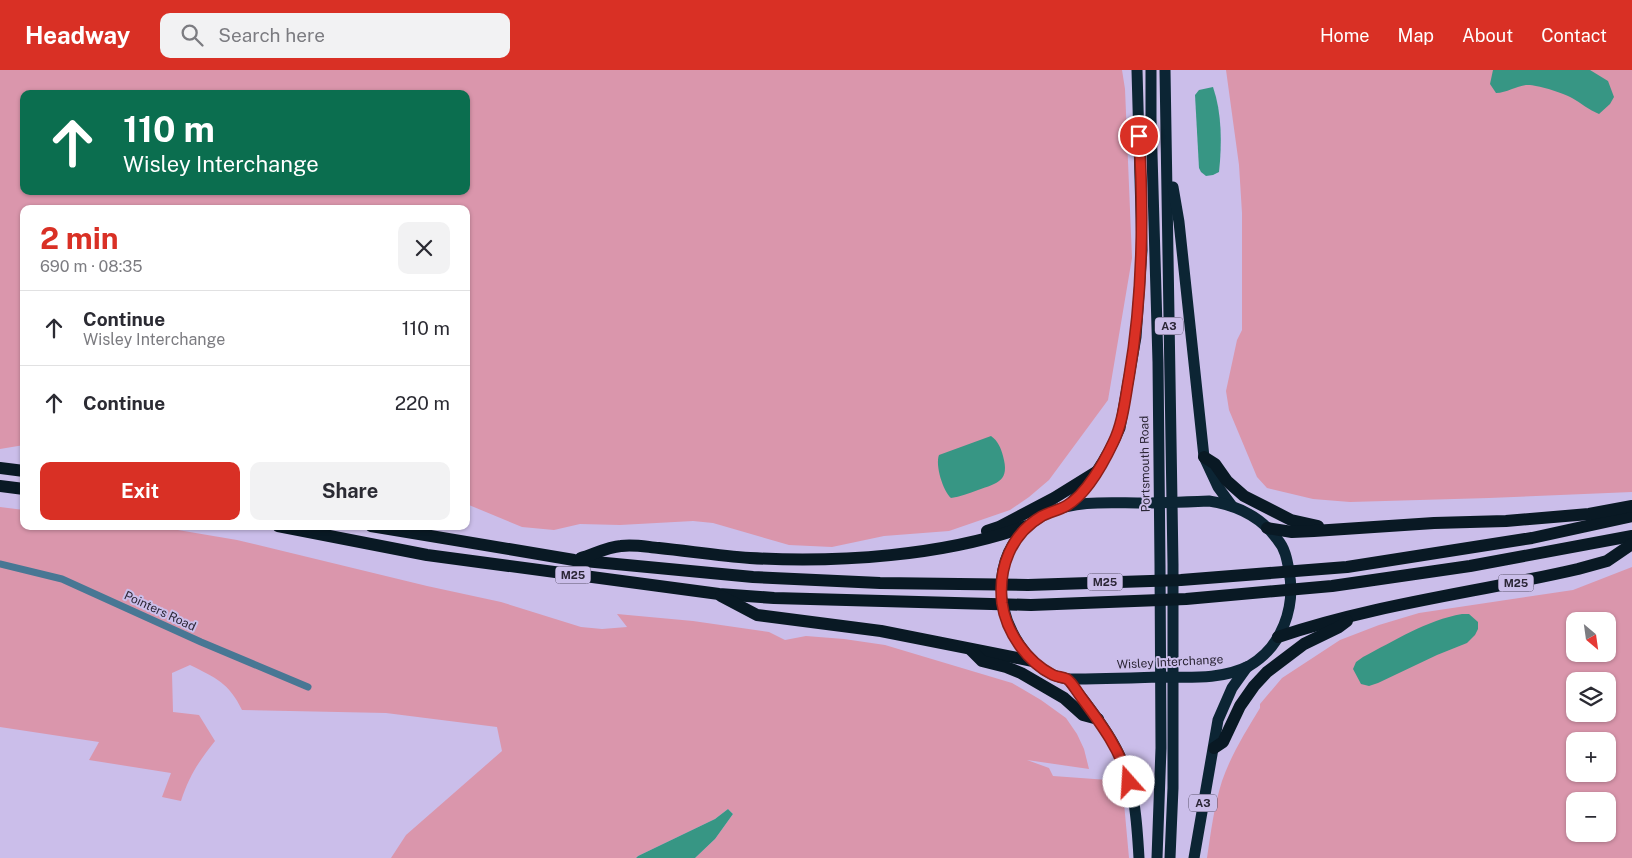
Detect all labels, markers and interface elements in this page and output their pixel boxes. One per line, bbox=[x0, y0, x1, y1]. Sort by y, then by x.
search box bbox=[160, 13, 510, 58]
text: Headway bbox=[25, 21, 130, 49]
icon: search bbox=[178, 21, 206, 49]
text: Search here bbox=[218, 24, 325, 46]
text: Home bbox=[1320, 25, 1370, 46]
text: Map bbox=[1398, 25, 1434, 46]
text: About bbox=[1462, 25, 1513, 46]
text: Contact bbox=[1541, 25, 1607, 46]
text: 110 m bbox=[123, 109, 215, 150]
icon: ahead bbox=[40, 110, 105, 175]
pin bbox=[1118, 115, 1160, 157]
icon: arrive bbox=[1125, 122, 1153, 150]
text: Wisley Interchange bbox=[123, 151, 319, 177]
text: 2 min bbox=[40, 220, 119, 256]
button: close bbox=[398, 222, 450, 274]
text: 690 m · 08:35 bbox=[40, 257, 143, 276]
text: Continue bbox=[83, 308, 165, 330]
icon: ahead bbox=[40, 314, 68, 342]
text: 110 m bbox=[402, 317, 450, 339]
road number: A3 bbox=[1155, 318, 1183, 334]
text: Wisley Interchange bbox=[83, 330, 225, 349]
icon: ahead bbox=[40, 389, 68, 417]
text: Continue bbox=[83, 392, 165, 414]
text: 220 m bbox=[395, 392, 450, 414]
street label: Portsmouth Road bbox=[1137, 416, 1153, 512]
button: Exit bbox=[40, 462, 240, 520]
button: Share bbox=[250, 462, 450, 520]
road number: M25 bbox=[556, 566, 590, 584]
road number: M25 bbox=[1088, 574, 1122, 590]
road number: M25 bbox=[1498, 574, 1534, 592]
street label: Pointers Road bbox=[122, 588, 198, 634]
north arrow bbox=[1566, 612, 1616, 662]
map controls bbox=[1566, 612, 1616, 842]
street label: Wisley Interchange bbox=[1116, 652, 1224, 672]
button: layers bbox=[1566, 672, 1616, 722]
button: + bbox=[1566, 732, 1616, 782]
position arrow bbox=[1102, 755, 1154, 807]
button: − bbox=[1566, 792, 1616, 842]
road number: A3 bbox=[1189, 794, 1217, 811]

